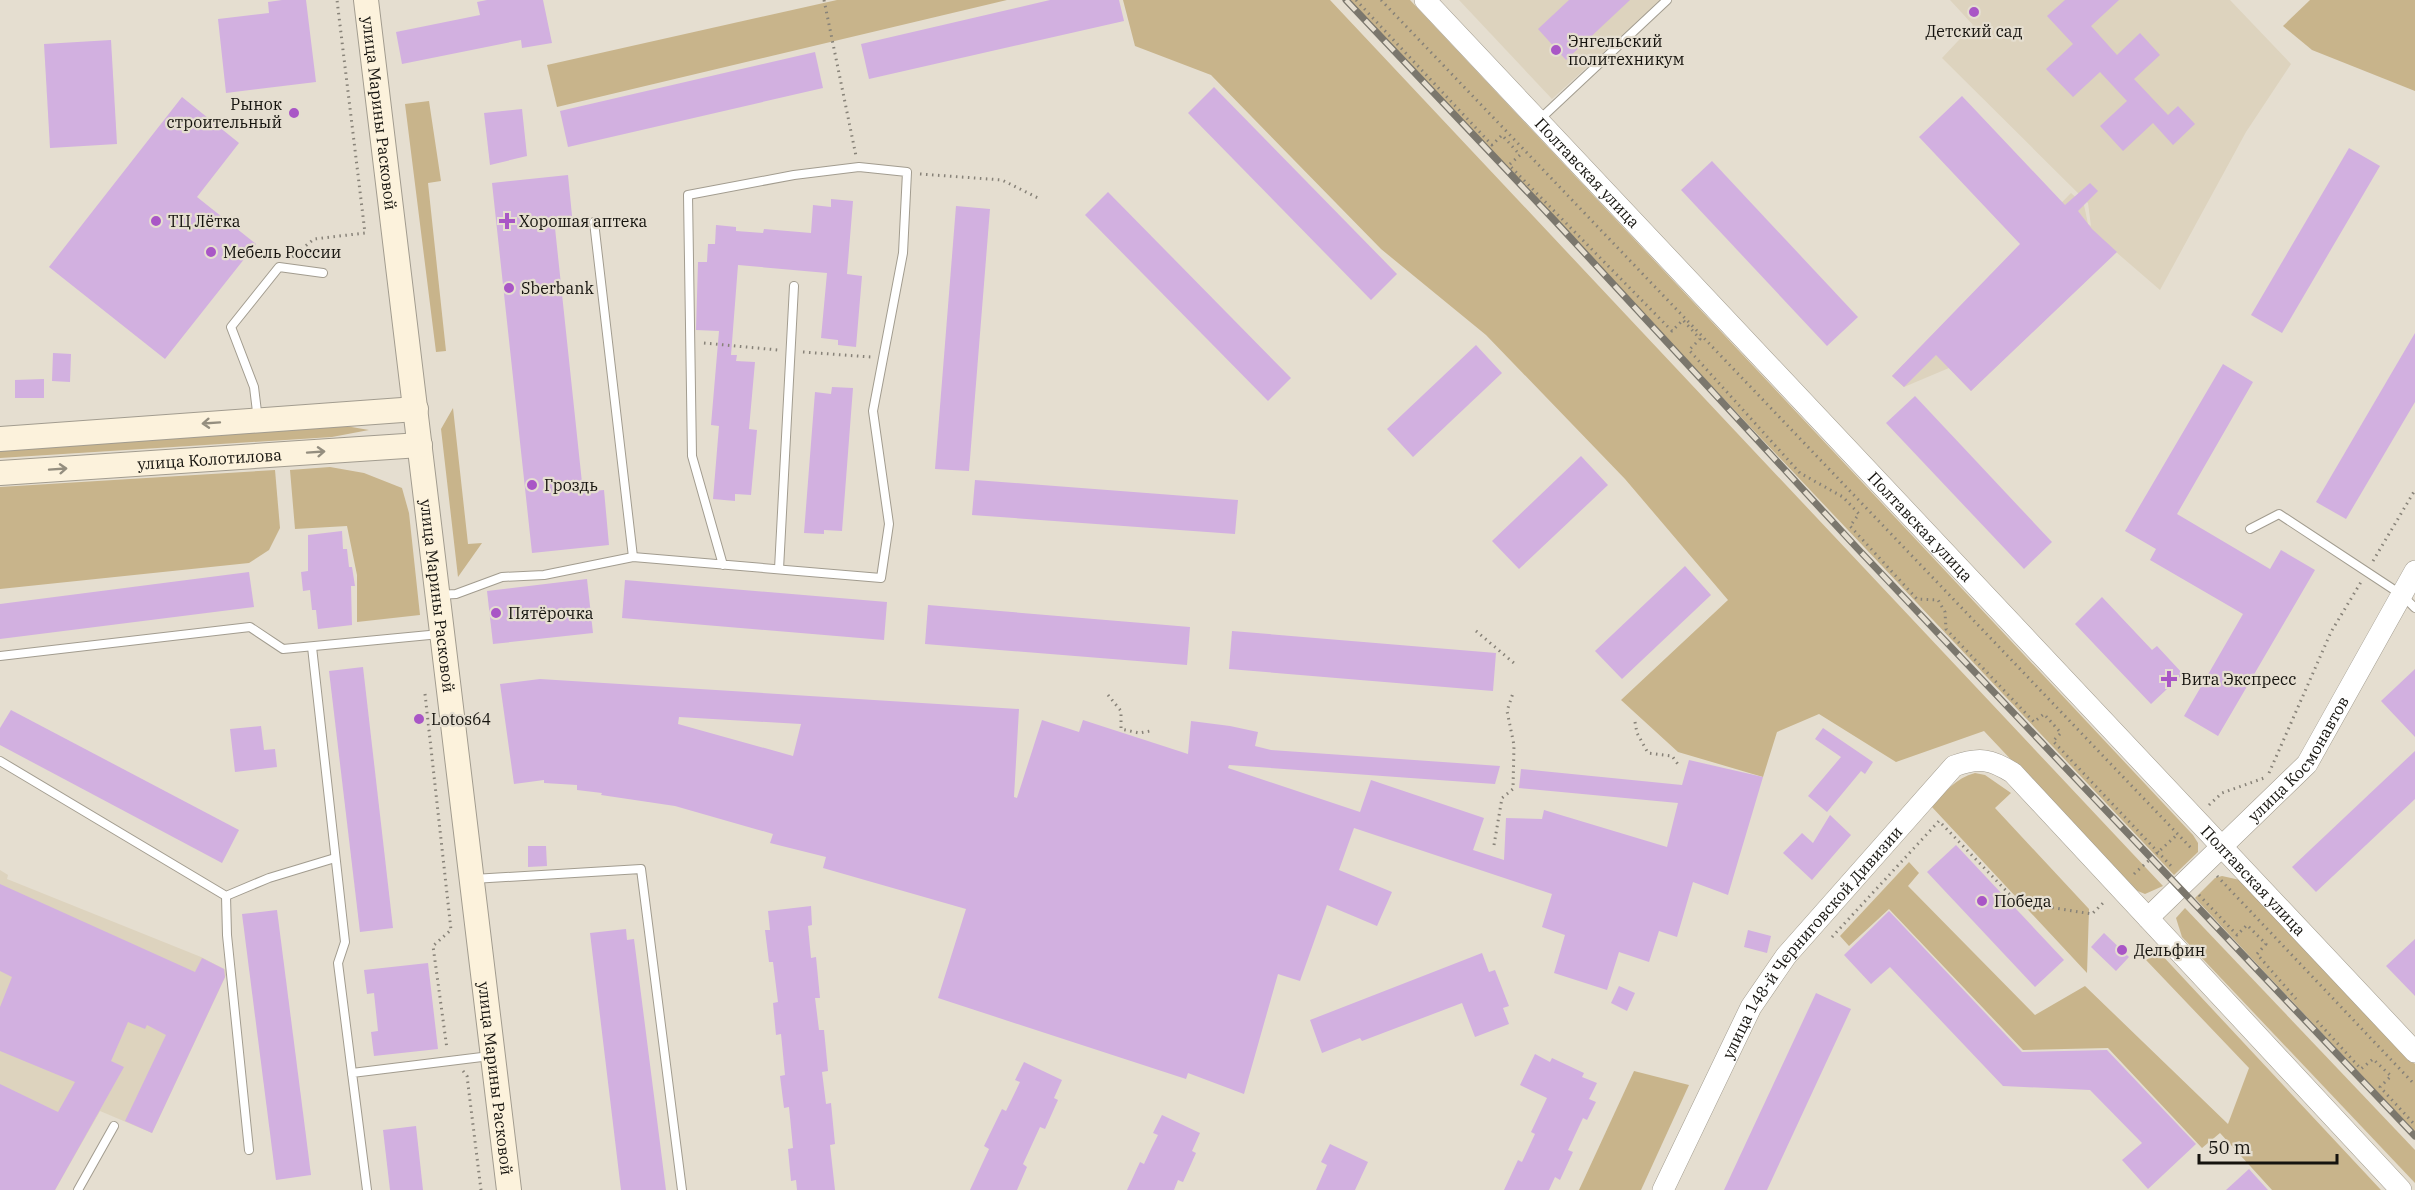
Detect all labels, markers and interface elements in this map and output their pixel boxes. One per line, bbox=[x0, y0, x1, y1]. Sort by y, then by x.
marker: Детский сад bbox=[1967, 5, 1981, 19]
street label: улица Марины Расковой bbox=[358, 15, 401, 211]
place label: Детский сад bbox=[1926, 21, 2023, 41]
place label: Энгельский политехникум bbox=[1568, 31, 1685, 69]
marker: Энгельский политехникум bbox=[1549, 43, 1563, 57]
place label: Рынок строительный bbox=[167, 94, 283, 132]
marker: Рынок строительный bbox=[287, 106, 301, 120]
street label: Полтавская улица bbox=[1531, 113, 1644, 232]
place label: ТЦ Лётка bbox=[168, 211, 241, 231]
place label: Хорошая аптека bbox=[519, 211, 648, 231]
marker: ТЦ Лётка bbox=[149, 214, 163, 228]
marker: Хорошая аптека bbox=[500, 214, 514, 228]
place label: Мебель России bbox=[223, 242, 341, 262]
marker: Мебель России bbox=[204, 245, 218, 259]
place label: Sberbank bbox=[521, 278, 594, 298]
marker: Sberbank bbox=[502, 281, 516, 295]
one-way arrow bbox=[201, 418, 221, 429]
street label: улица Колотилова bbox=[137, 444, 283, 474]
one-way arrow bbox=[305, 446, 325, 457]
one-way arrow bbox=[48, 464, 68, 475]
street label: Полтавская улица bbox=[1864, 467, 1977, 586]
place label: Гроздь bbox=[544, 475, 598, 495]
marker: Гроздь bbox=[525, 478, 539, 492]
street label: улица Марины Расковой bbox=[416, 498, 459, 694]
place label: Пятёрочка bbox=[508, 603, 594, 623]
marker: Пятёрочка bbox=[489, 606, 503, 620]
place label: Вита Экспресс bbox=[2181, 669, 2296, 689]
marker: Вита Экспресс bbox=[2162, 672, 2176, 686]
street label: улица Космонавтов bbox=[2243, 693, 2353, 826]
place label: Lotos64 bbox=[431, 709, 491, 729]
marker: Lotos64 bbox=[412, 712, 426, 726]
street label: Полтавская улица bbox=[2197, 821, 2310, 940]
street label: улица 148-й Черниговской Дивизии bbox=[1718, 822, 1906, 1062]
place label: Победа bbox=[1994, 891, 2052, 911]
marker: Победа bbox=[1975, 894, 1989, 908]
place label: Дельфин bbox=[2134, 940, 2205, 960]
marker: Дельфин bbox=[2115, 943, 2129, 957]
street label: улица Марины Расковой bbox=[474, 980, 517, 1176]
scale bar bbox=[2199, 1127, 2337, 1165]
text: 50 m bbox=[2208, 1136, 2251, 1159]

